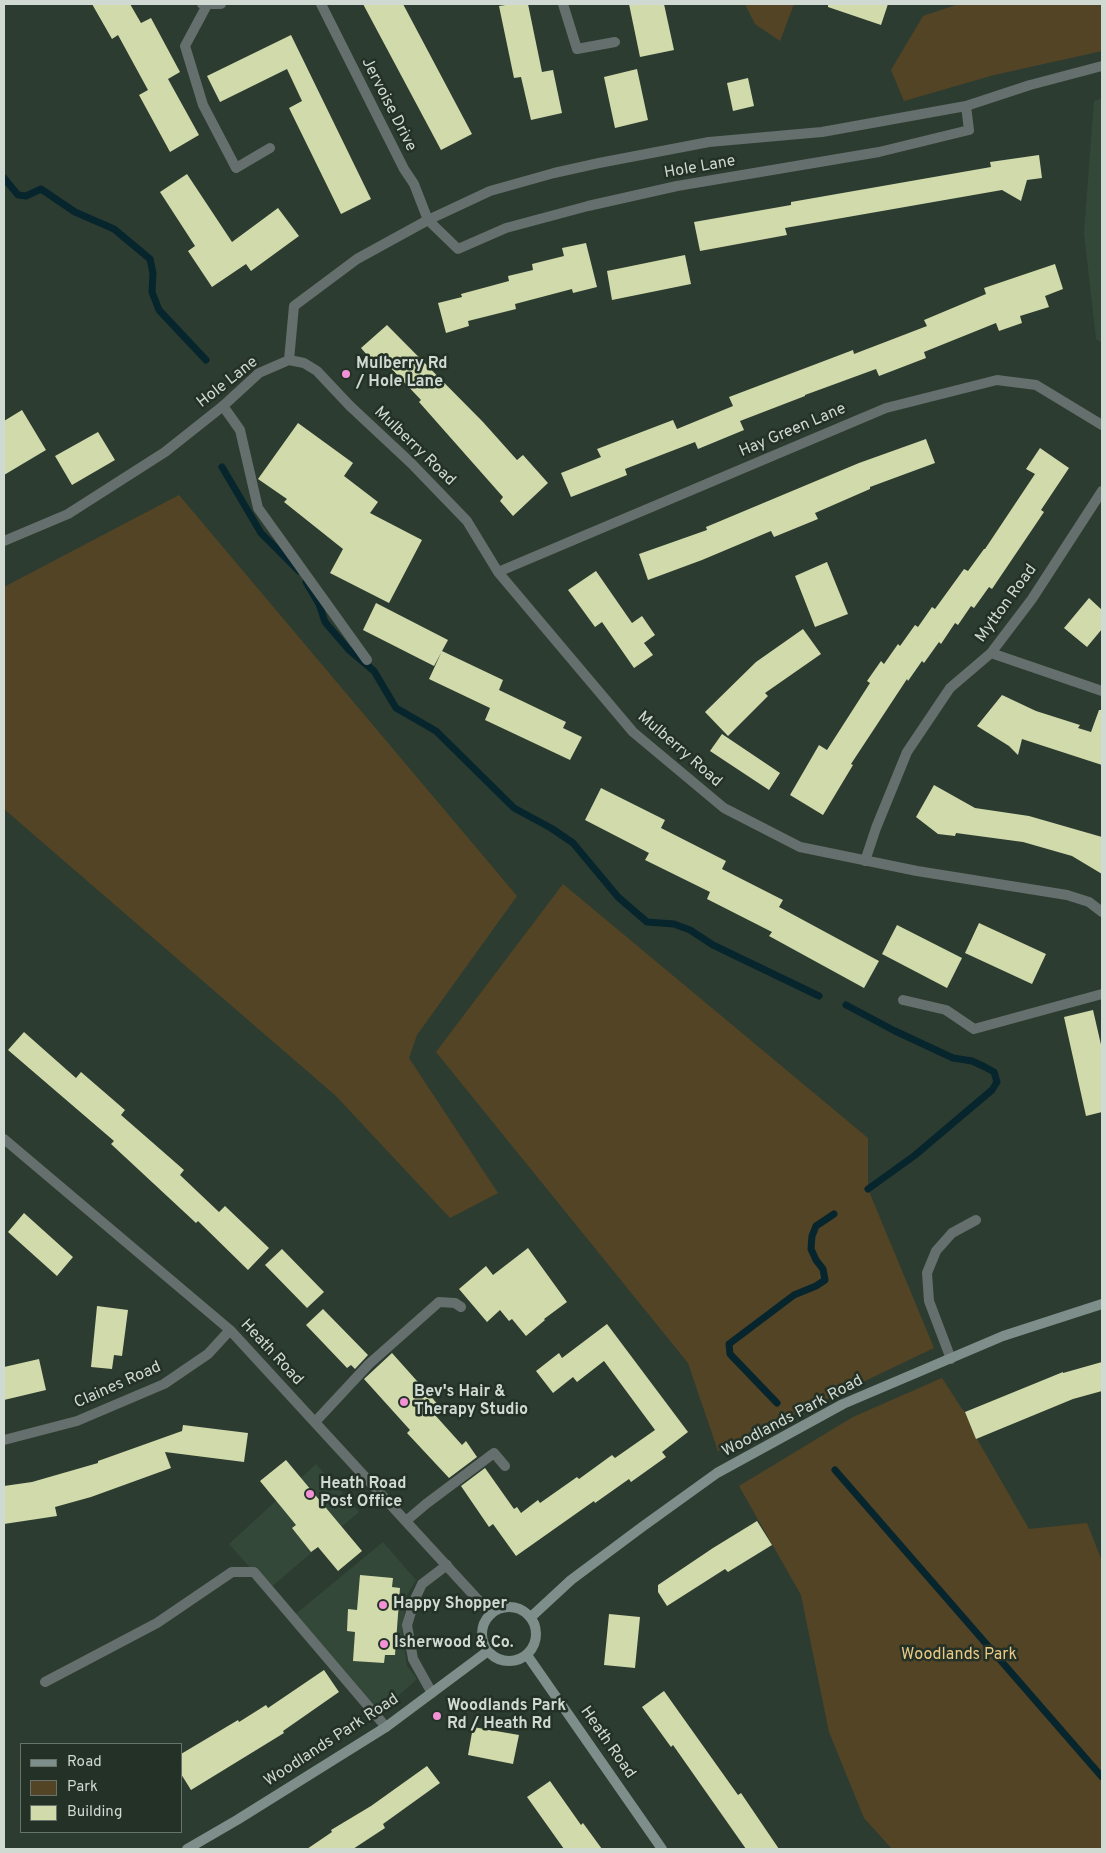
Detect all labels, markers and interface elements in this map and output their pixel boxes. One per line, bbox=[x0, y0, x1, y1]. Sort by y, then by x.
street label: Jervoise Drive bbox=[356, 55, 420, 155]
street label: Hole Lane bbox=[663, 152, 737, 184]
street label: Hole Lane bbox=[194, 353, 262, 413]
place label: Mulberry Rd / Hole Lane bbox=[356, 355, 447, 393]
marker: Mulberry Rd / Hole Lane bbox=[340, 368, 352, 380]
street label: Hay Green Lane bbox=[737, 400, 849, 462]
street label: Mulberry Road bbox=[369, 403, 459, 491]
street label: Mytton Road bbox=[972, 561, 1042, 647]
street label: Mulberry Road bbox=[633, 708, 725, 792]
street label: Heath Road bbox=[236, 1316, 306, 1390]
street label: Claines Road bbox=[72, 1358, 164, 1414]
street label: Woodlands Park Road bbox=[719, 1372, 867, 1462]
place label: Bev's Hair & Therapy Studio bbox=[414, 1383, 528, 1421]
marker: Bev's Hair & Therapy Studio bbox=[398, 1396, 410, 1408]
place label: Heath Road Post Office bbox=[320, 1475, 406, 1513]
marker: Heath Road Post Office bbox=[304, 1488, 316, 1500]
place label: Happy Shopper bbox=[393, 1595, 507, 1615]
marker: Happy Shopper bbox=[377, 1599, 389, 1611]
place label: Isherwood & Co. bbox=[394, 1634, 514, 1654]
marker: Isherwood & Co. bbox=[378, 1638, 390, 1650]
park label: Woodlands Park bbox=[901, 1646, 1017, 1666]
street label: Woodlands Park Road bbox=[261, 1690, 403, 1792]
place label: Woodlands Park Rd / Heath Rd bbox=[447, 1697, 566, 1735]
street label: Heath Road bbox=[575, 1703, 639, 1783]
marker: Woodlands Park Rd / Heath Rd bbox=[431, 1710, 443, 1722]
legend bbox=[20, 1743, 182, 1833]
text: Road bbox=[67, 1753, 102, 1772]
text: Park bbox=[67, 1778, 98, 1797]
text: Building bbox=[67, 1803, 122, 1822]

